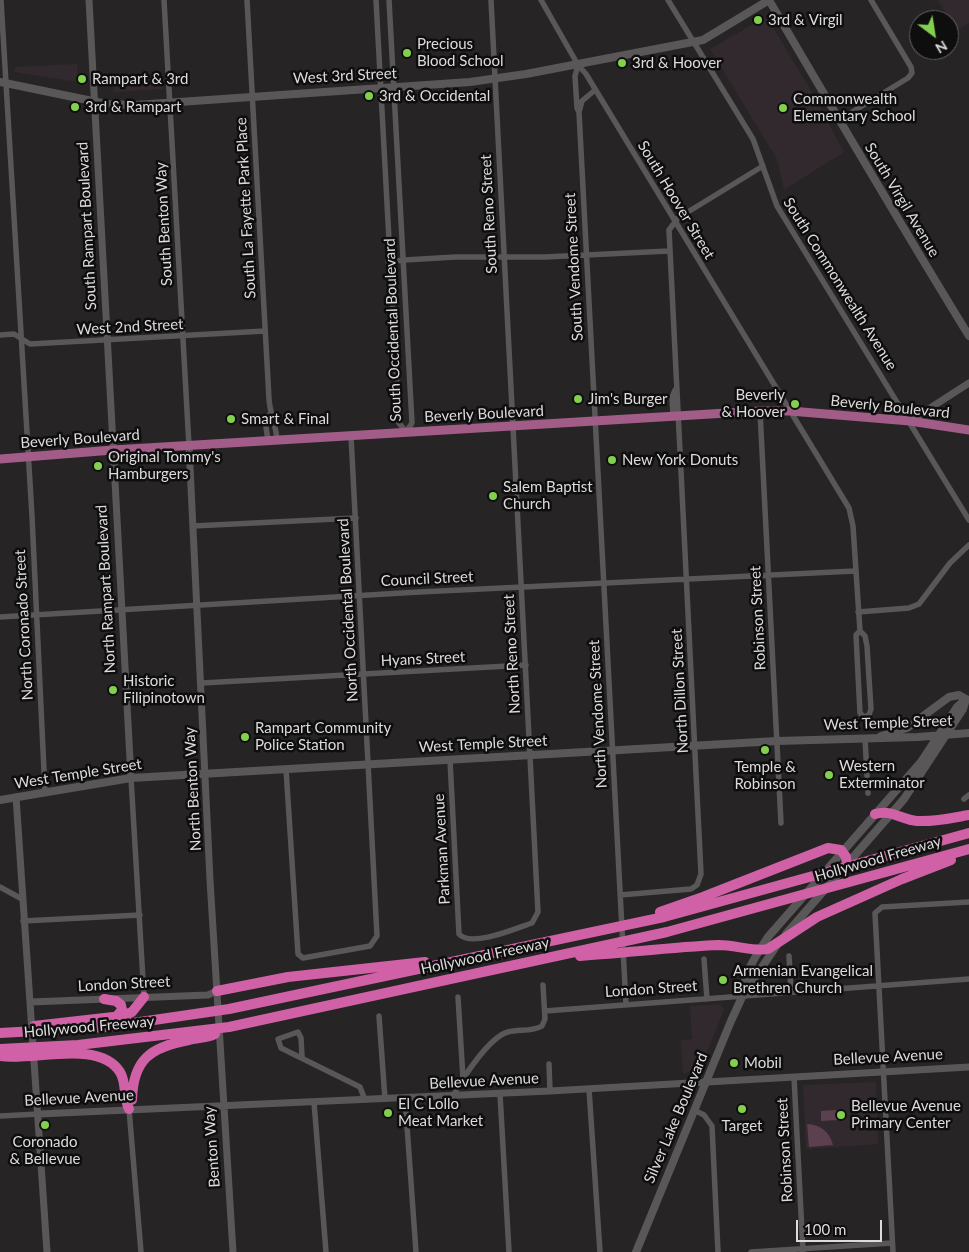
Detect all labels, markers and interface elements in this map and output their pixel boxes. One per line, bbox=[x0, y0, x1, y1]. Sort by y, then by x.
north arrow bbox=[909, 10, 959, 60]
place label: 3rd & Virgil bbox=[768, 11, 843, 29]
marker: 3rd & Virgil bbox=[752, 14, 764, 26]
place label: Precious Blood School bbox=[417, 35, 504, 70]
text: N bbox=[932, 37, 950, 57]
marker: Precious Blood School bbox=[401, 47, 413, 59]
place label: 3rd & Hoover bbox=[632, 54, 722, 72]
marker: 3rd & Hoover bbox=[616, 57, 628, 69]
street label: West 3rd Street bbox=[293, 64, 397, 88]
place label: Rampart & 3rd bbox=[92, 70, 188, 88]
marker: Rampart & 3rd bbox=[76, 73, 88, 85]
place label: 3rd & Occidental bbox=[379, 87, 490, 105]
marker: 3rd & Occidental bbox=[363, 90, 375, 102]
place label: Commonwealth Elementary School bbox=[793, 90, 916, 125]
place label: 3rd & Rampart bbox=[85, 98, 181, 116]
marker: 3rd & Rampart bbox=[69, 101, 81, 113]
marker: Commonwealth Elementary School bbox=[777, 102, 789, 114]
street label: South La Fayette Park Place bbox=[232, 117, 260, 299]
street label: South Hoover Street bbox=[634, 138, 718, 262]
street label: South Virgil Avenue bbox=[861, 140, 943, 260]
street label: South Rampart Boulevard bbox=[74, 141, 100, 311]
street label: South Reno Street bbox=[477, 154, 501, 274]
street label: South Benton Way bbox=[152, 162, 176, 286]
street label: South Vendome Street bbox=[561, 192, 587, 342]
street label: South Commonwealth Avenue bbox=[779, 194, 901, 374]
street label: South Occidental Boulevard bbox=[381, 238, 405, 422]
street label: West 2nd Street bbox=[76, 315, 184, 339]
place label: Beverly & Hoover bbox=[722, 386, 785, 421]
place label: Jim's Burger bbox=[588, 390, 668, 408]
street label: Beverly Boulevard bbox=[830, 392, 950, 422]
marker: Jim's Burger bbox=[572, 393, 584, 405]
marker: Beverly & Hoover bbox=[789, 398, 801, 410]
street label: Beverly Boulevard bbox=[424, 402, 544, 426]
place label: Smart & Final bbox=[241, 410, 329, 428]
marker: Smart & Final bbox=[225, 413, 237, 425]
street label: Beverly Boulevard bbox=[20, 426, 140, 452]
place label: Original Tommy's Hamburgers bbox=[108, 448, 221, 483]
place label: New York Donuts bbox=[622, 451, 738, 469]
marker: New York Donuts bbox=[606, 454, 618, 466]
marker: Original Tommy's Hamburgers bbox=[92, 460, 104, 472]
place label: Salem Baptist Church bbox=[503, 478, 593, 513]
marker: Salem Baptist Church bbox=[487, 490, 499, 502]
street label: North Rampart Boulevard bbox=[93, 504, 119, 674]
street label: North Occidental Boulevard bbox=[334, 518, 362, 702]
street label: North Coronado Street bbox=[11, 549, 37, 701]
street label: Robinson Street bbox=[746, 565, 770, 671]
street label: Council Street bbox=[380, 568, 474, 590]
street label: North Reno Street bbox=[500, 594, 524, 714]
street label: North Dillon Street bbox=[668, 628, 692, 754]
street label: North Vendome Street bbox=[585, 639, 611, 789]
street label: Hyans Street bbox=[380, 648, 466, 670]
place label: Historic Filipinotown bbox=[123, 672, 205, 707]
marker: Historic Filipinotown bbox=[107, 684, 119, 696]
street label: West Temple Street bbox=[823, 712, 953, 734]
place label: Rampart Community Police Station bbox=[255, 719, 391, 754]
street label: North Benton Way bbox=[181, 726, 205, 852]
marker: Rampart Community Police Station bbox=[239, 731, 251, 743]
street label: West Temple Street bbox=[418, 732, 548, 756]
marker: Temple & Robinson bbox=[759, 744, 771, 756]
street label: West Temple Street bbox=[13, 755, 143, 793]
place label: Western Exterminator bbox=[839, 757, 925, 792]
place label: Temple & Robinson bbox=[734, 758, 796, 793]
marker: Western Exterminator bbox=[823, 769, 835, 781]
street label: Parkman Avenue bbox=[430, 793, 454, 905]
street label: Hollywood Freeway bbox=[813, 832, 943, 886]
street label: Hollywood Freeway bbox=[419, 934, 551, 978]
place label: Armenian Evangelical Brethren Church bbox=[733, 962, 873, 997]
street label: London Street bbox=[77, 973, 171, 995]
marker: Armenian Evangelical Brethren Church bbox=[717, 974, 729, 986]
street label: London Street bbox=[604, 977, 698, 1001]
street label: Hollywood Freeway bbox=[23, 1012, 155, 1042]
street label: Bellevue Avenue bbox=[833, 1045, 943, 1069]
street label: Silver Lake Boulevard bbox=[640, 1050, 712, 1186]
place label: Mobil bbox=[744, 1054, 782, 1072]
marker: Mobil bbox=[728, 1057, 740, 1069]
street label: Bellevue Avenue bbox=[429, 1069, 539, 1093]
street label: Bellevue Avenue bbox=[24, 1086, 134, 1110]
place label: El C Lollo Meat Market bbox=[398, 1095, 483, 1130]
street label: Robinson Street bbox=[773, 1097, 797, 1203]
place label: Bellevue Avenue Primary Center bbox=[851, 1097, 961, 1132]
marker: Target bbox=[736, 1103, 748, 1115]
street label: Benton Way bbox=[200, 1106, 224, 1188]
marker: El C Lollo Meat Market bbox=[382, 1107, 394, 1119]
marker: Bellevue Avenue Primary Center bbox=[835, 1109, 847, 1121]
place label: Target bbox=[722, 1117, 762, 1135]
marker: Coronado & Bellevue bbox=[39, 1119, 51, 1131]
place label: Coronado & Bellevue bbox=[10, 1133, 80, 1168]
scale bar bbox=[799, 1210, 885, 1242]
text: 100 m bbox=[804, 1220, 846, 1238]

